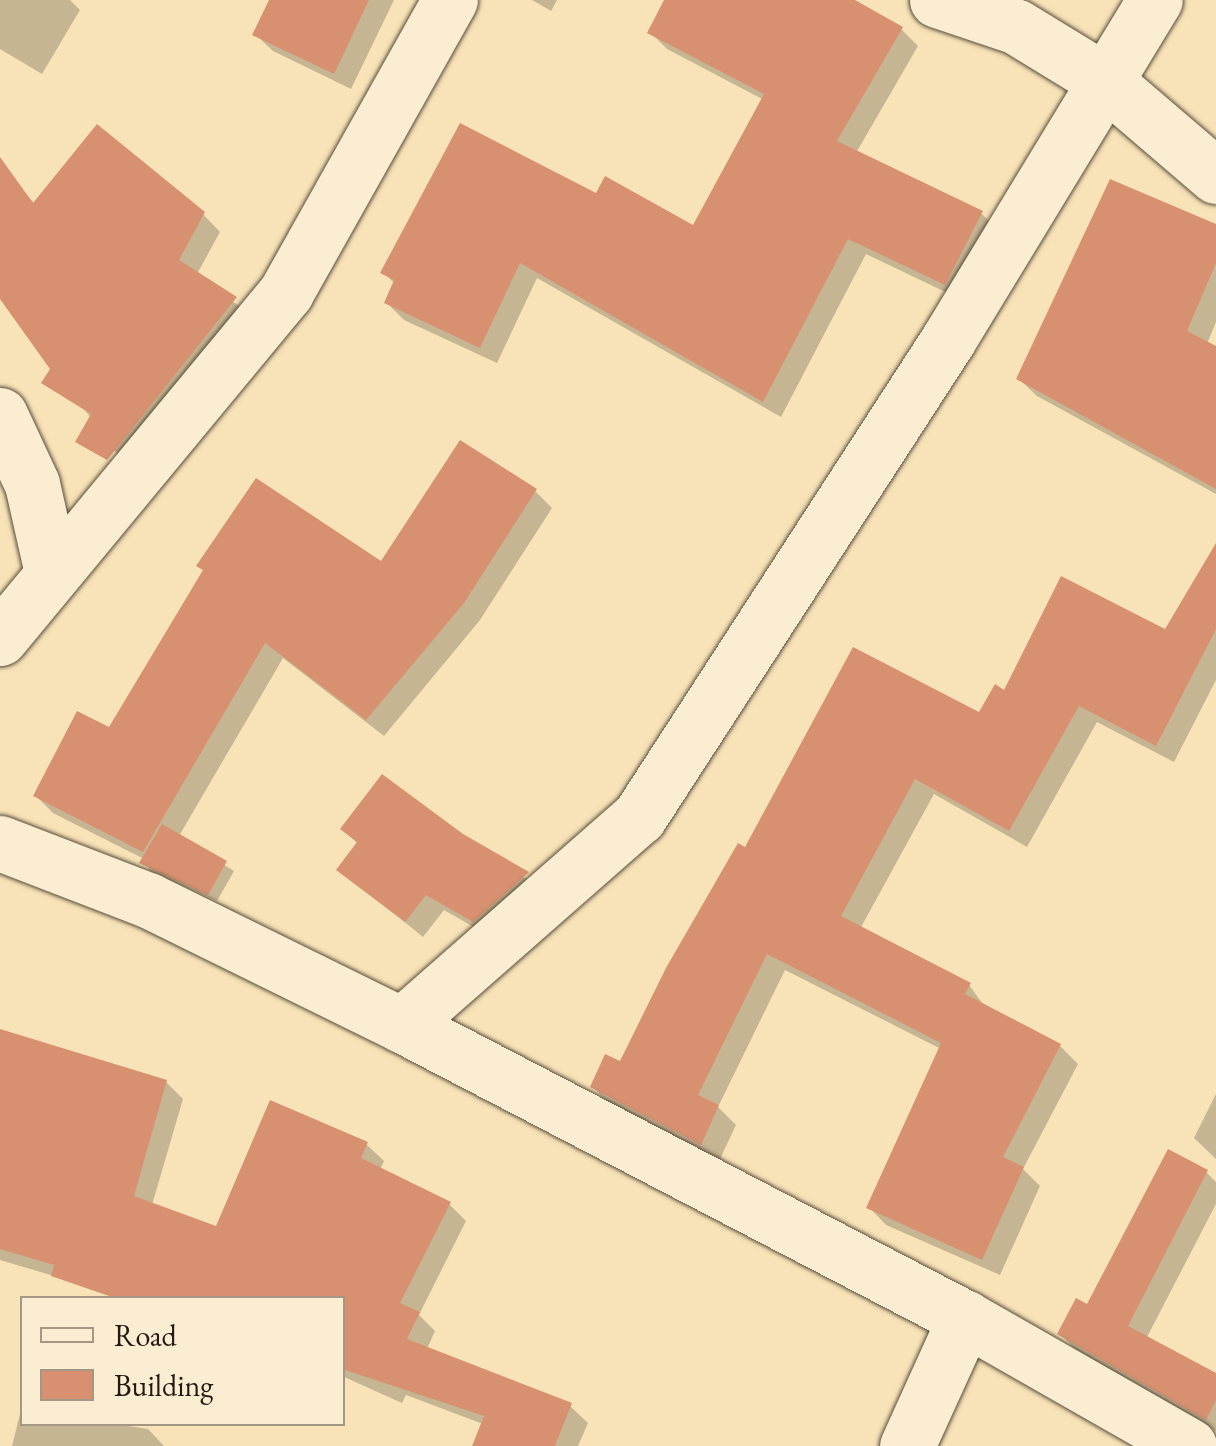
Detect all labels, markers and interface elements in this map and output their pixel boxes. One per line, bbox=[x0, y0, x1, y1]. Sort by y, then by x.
legend bbox=[20, 1296, 345, 1426]
text: Road bbox=[114, 1316, 177, 1355]
text: Building bbox=[114, 1366, 213, 1405]

